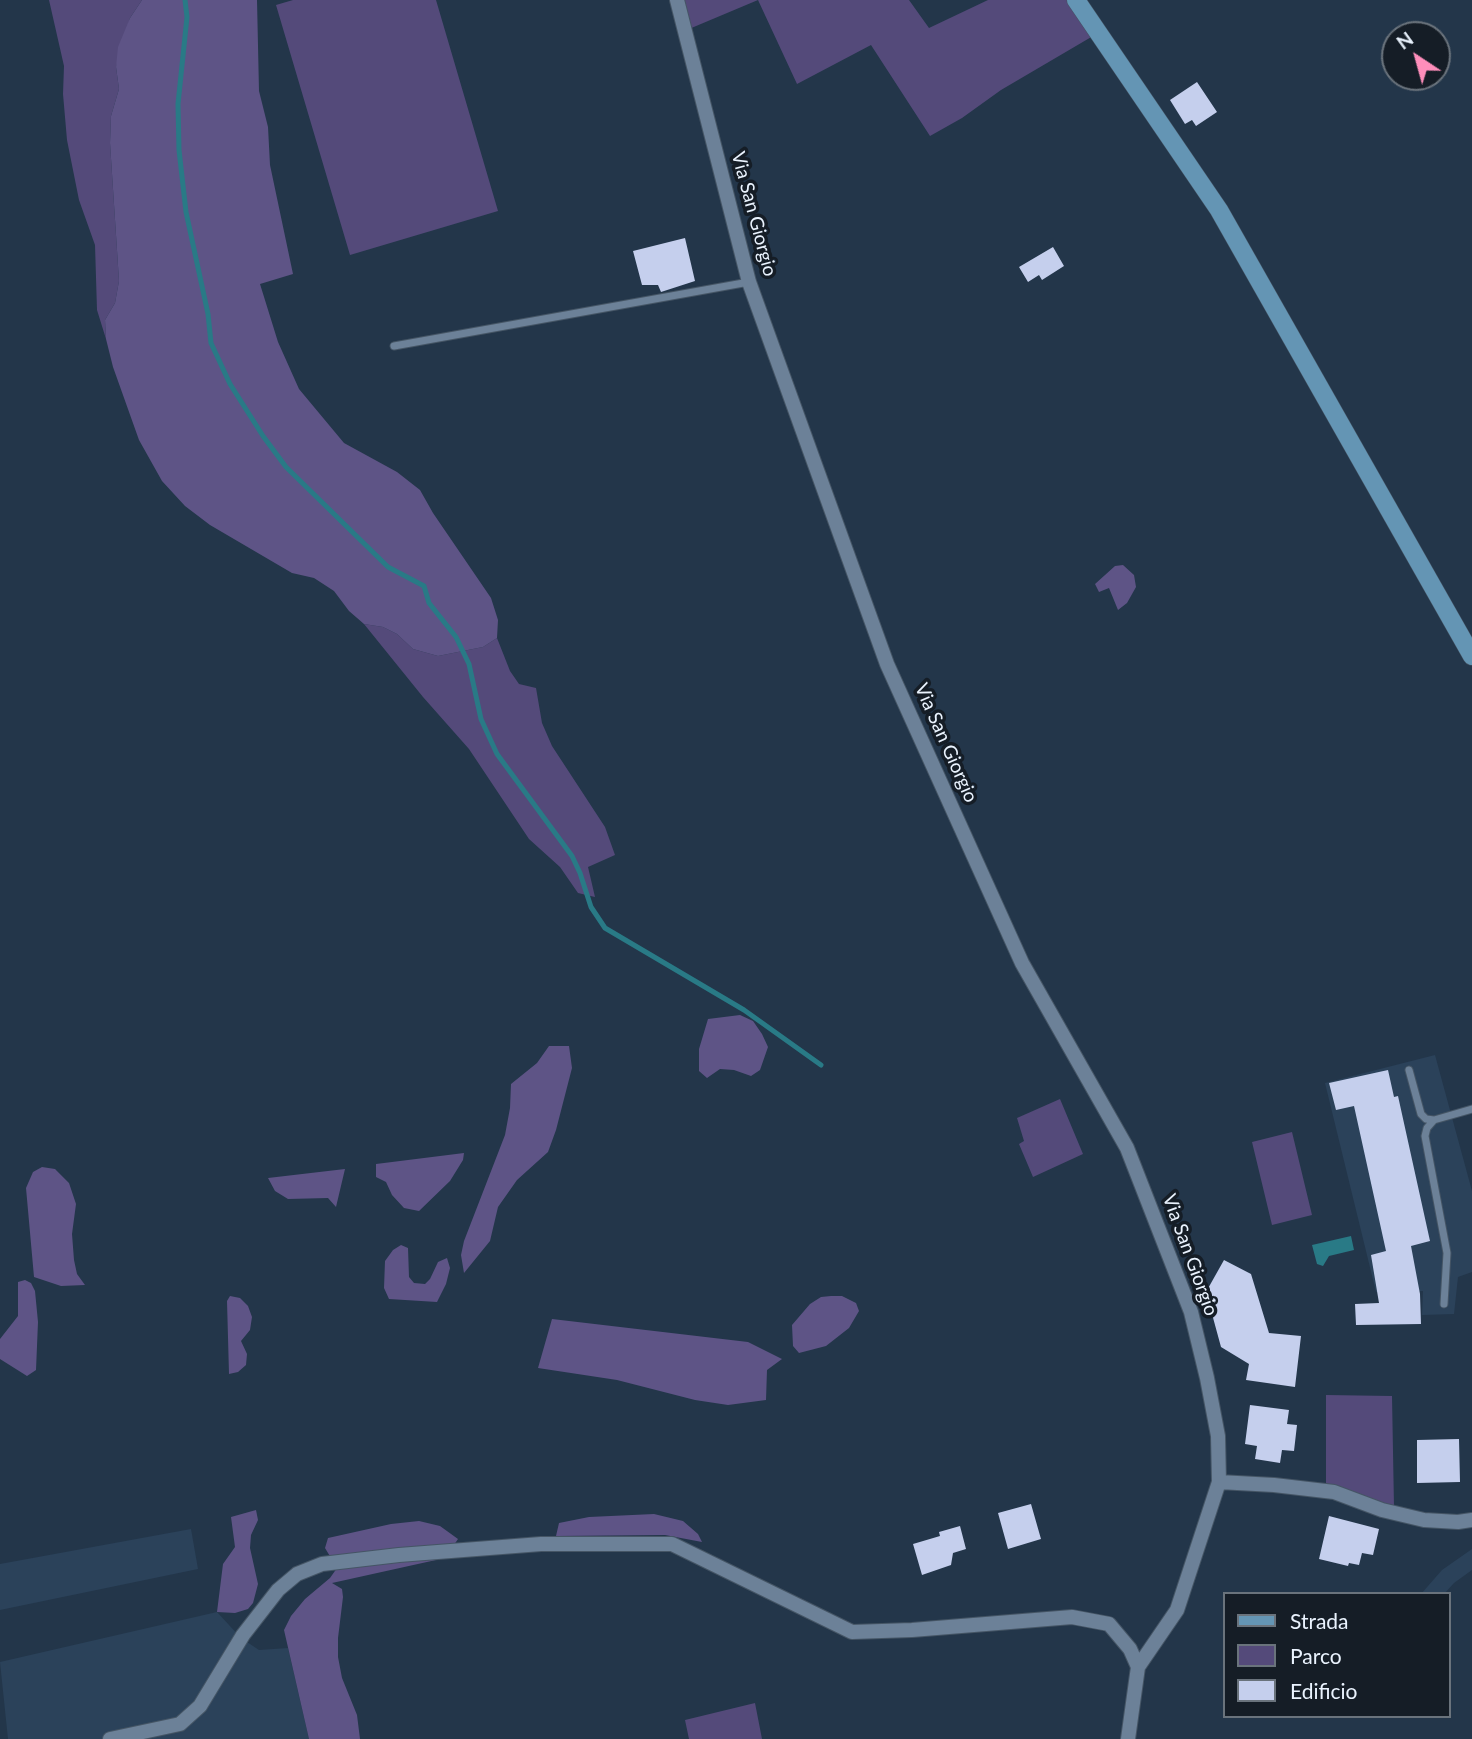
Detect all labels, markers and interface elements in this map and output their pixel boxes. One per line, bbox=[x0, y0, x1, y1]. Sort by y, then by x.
north arrow bbox=[1381, 21, 1451, 91]
text: N bbox=[1392, 27, 1417, 54]
street label: Via San Giorgio bbox=[726, 149, 782, 279]
street label: Via San Giorgio bbox=[910, 680, 982, 806]
street label: Via San Giorgio bbox=[1157, 1191, 1223, 1319]
legend bbox=[1224, 1592, 1451, 1718]
text: Strada bbox=[1290, 1608, 1349, 1633]
text: Parco bbox=[1290, 1643, 1342, 1668]
text: Edificio bbox=[1290, 1678, 1357, 1703]

